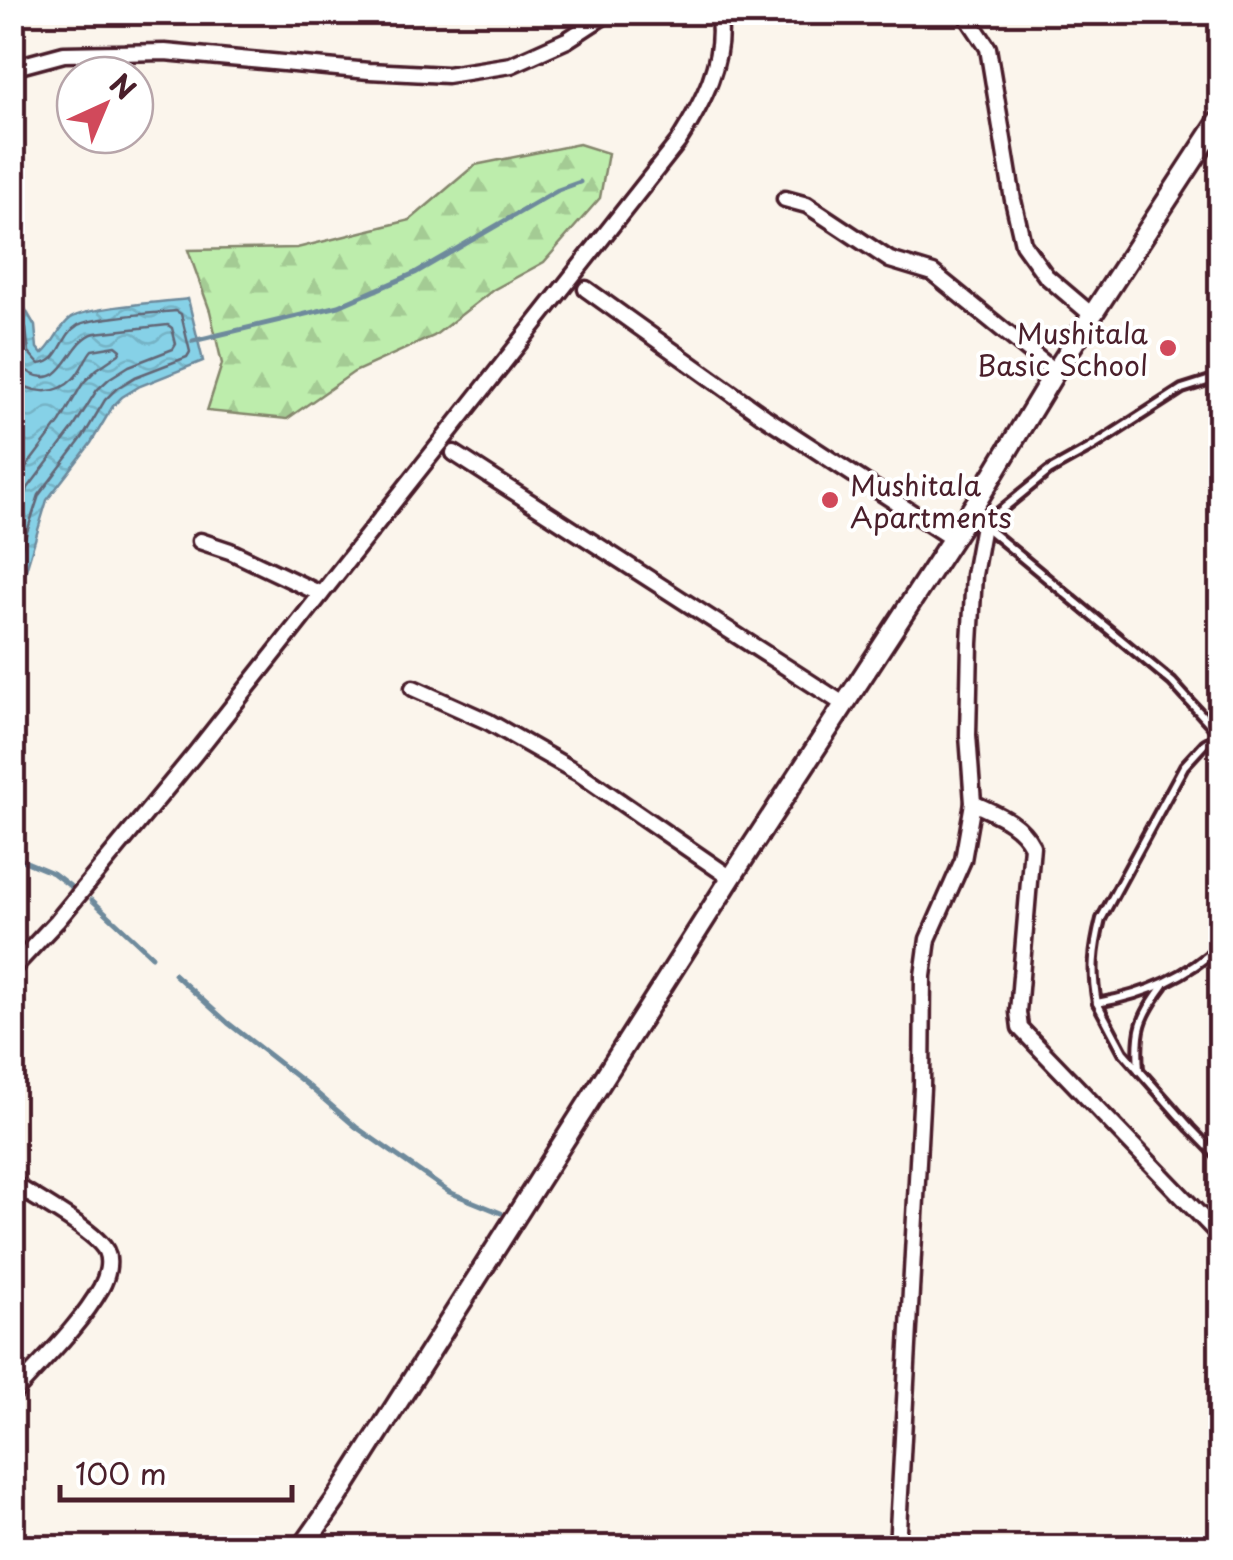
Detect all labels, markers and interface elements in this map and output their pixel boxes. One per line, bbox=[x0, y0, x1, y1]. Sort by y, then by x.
north arrow bbox=[55, 55, 155, 155]
text: N bbox=[100, 63, 146, 109]
place label: Mushitala Basic School bbox=[977, 311, 1148, 386]
marker: Mushitala Basic School bbox=[1157, 337, 1179, 359]
place label: Mushitala Apartments bbox=[850, 463, 1012, 538]
marker: Mushitala Apartments bbox=[819, 489, 841, 511]
scale bar bbox=[60, 1440, 292, 1502]
text: 100 m bbox=[75, 1450, 167, 1495]

